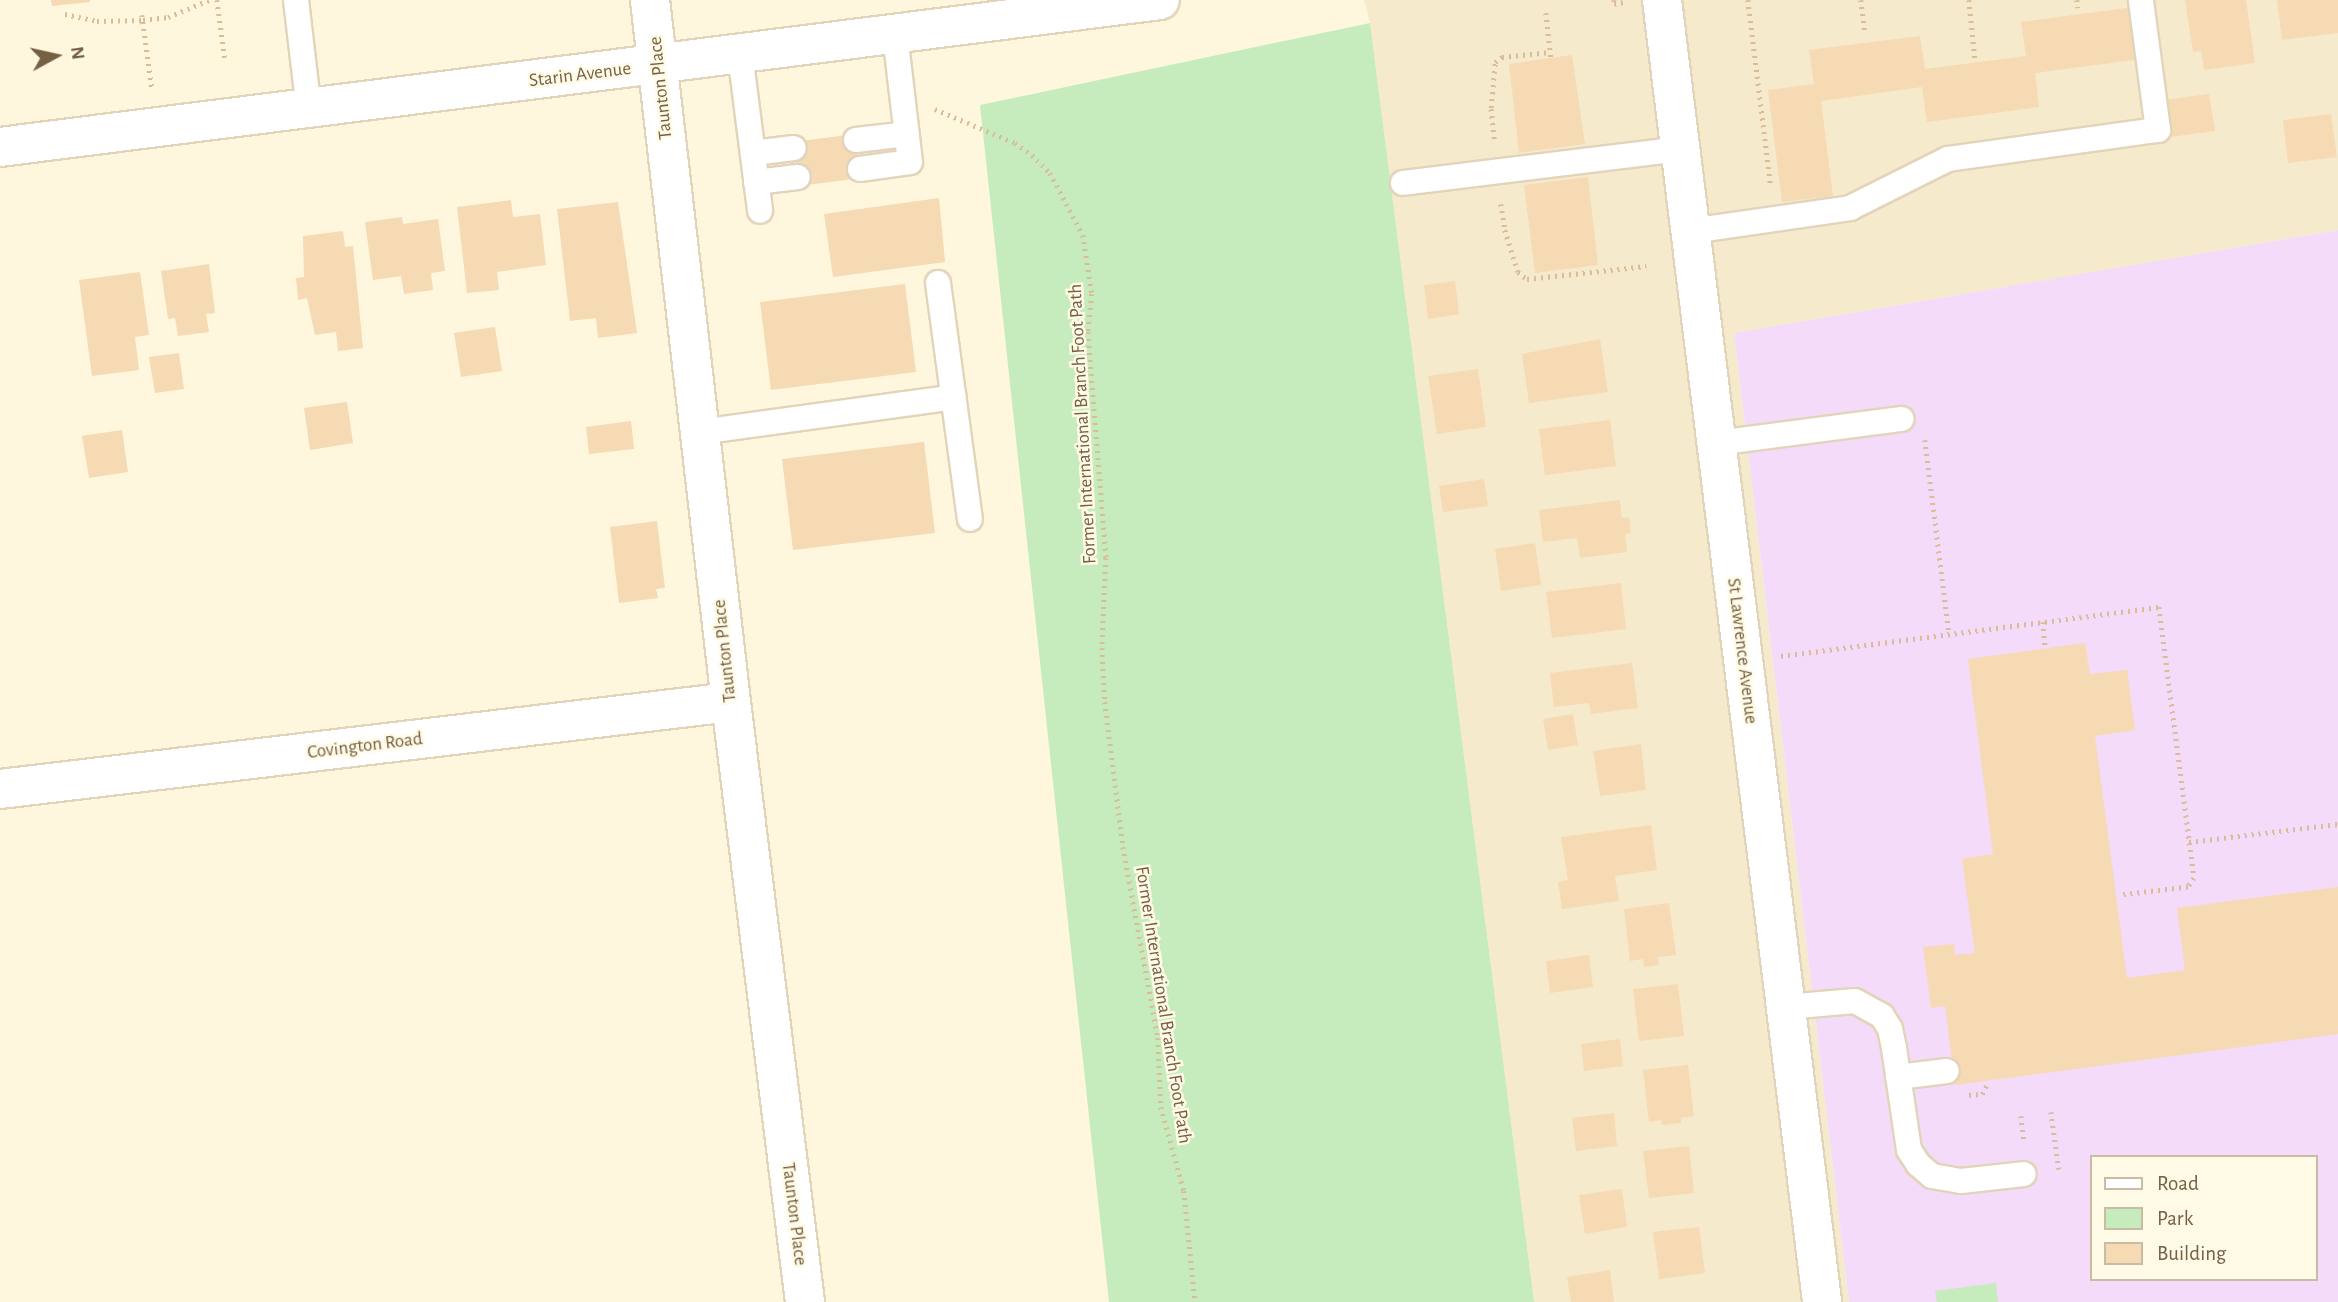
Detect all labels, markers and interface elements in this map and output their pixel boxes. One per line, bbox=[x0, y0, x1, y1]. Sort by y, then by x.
north arrow bbox=[21, 21, 91, 91]
street label: Taunton Place bbox=[644, 35, 678, 141]
text: N bbox=[67, 45, 88, 61]
street label: Starin Avenue bbox=[528, 57, 632, 93]
street label: Former International Branch Foot Path bbox=[1064, 283, 1102, 565]
street label: St Lawrence Avenue bbox=[1722, 577, 1762, 725]
street label: Taunton Place bbox=[708, 598, 742, 704]
street label: Covington Road bbox=[306, 728, 424, 764]
street label: Former International Branch Foot Path bbox=[1130, 865, 1196, 1145]
legend bbox=[2090, 1155, 2317, 1281]
street label: Taunton Place bbox=[776, 1161, 812, 1267]
text: Road bbox=[2157, 1173, 2199, 1194]
text: Park bbox=[2157, 1208, 2193, 1229]
text: Building bbox=[2157, 1243, 2226, 1264]

